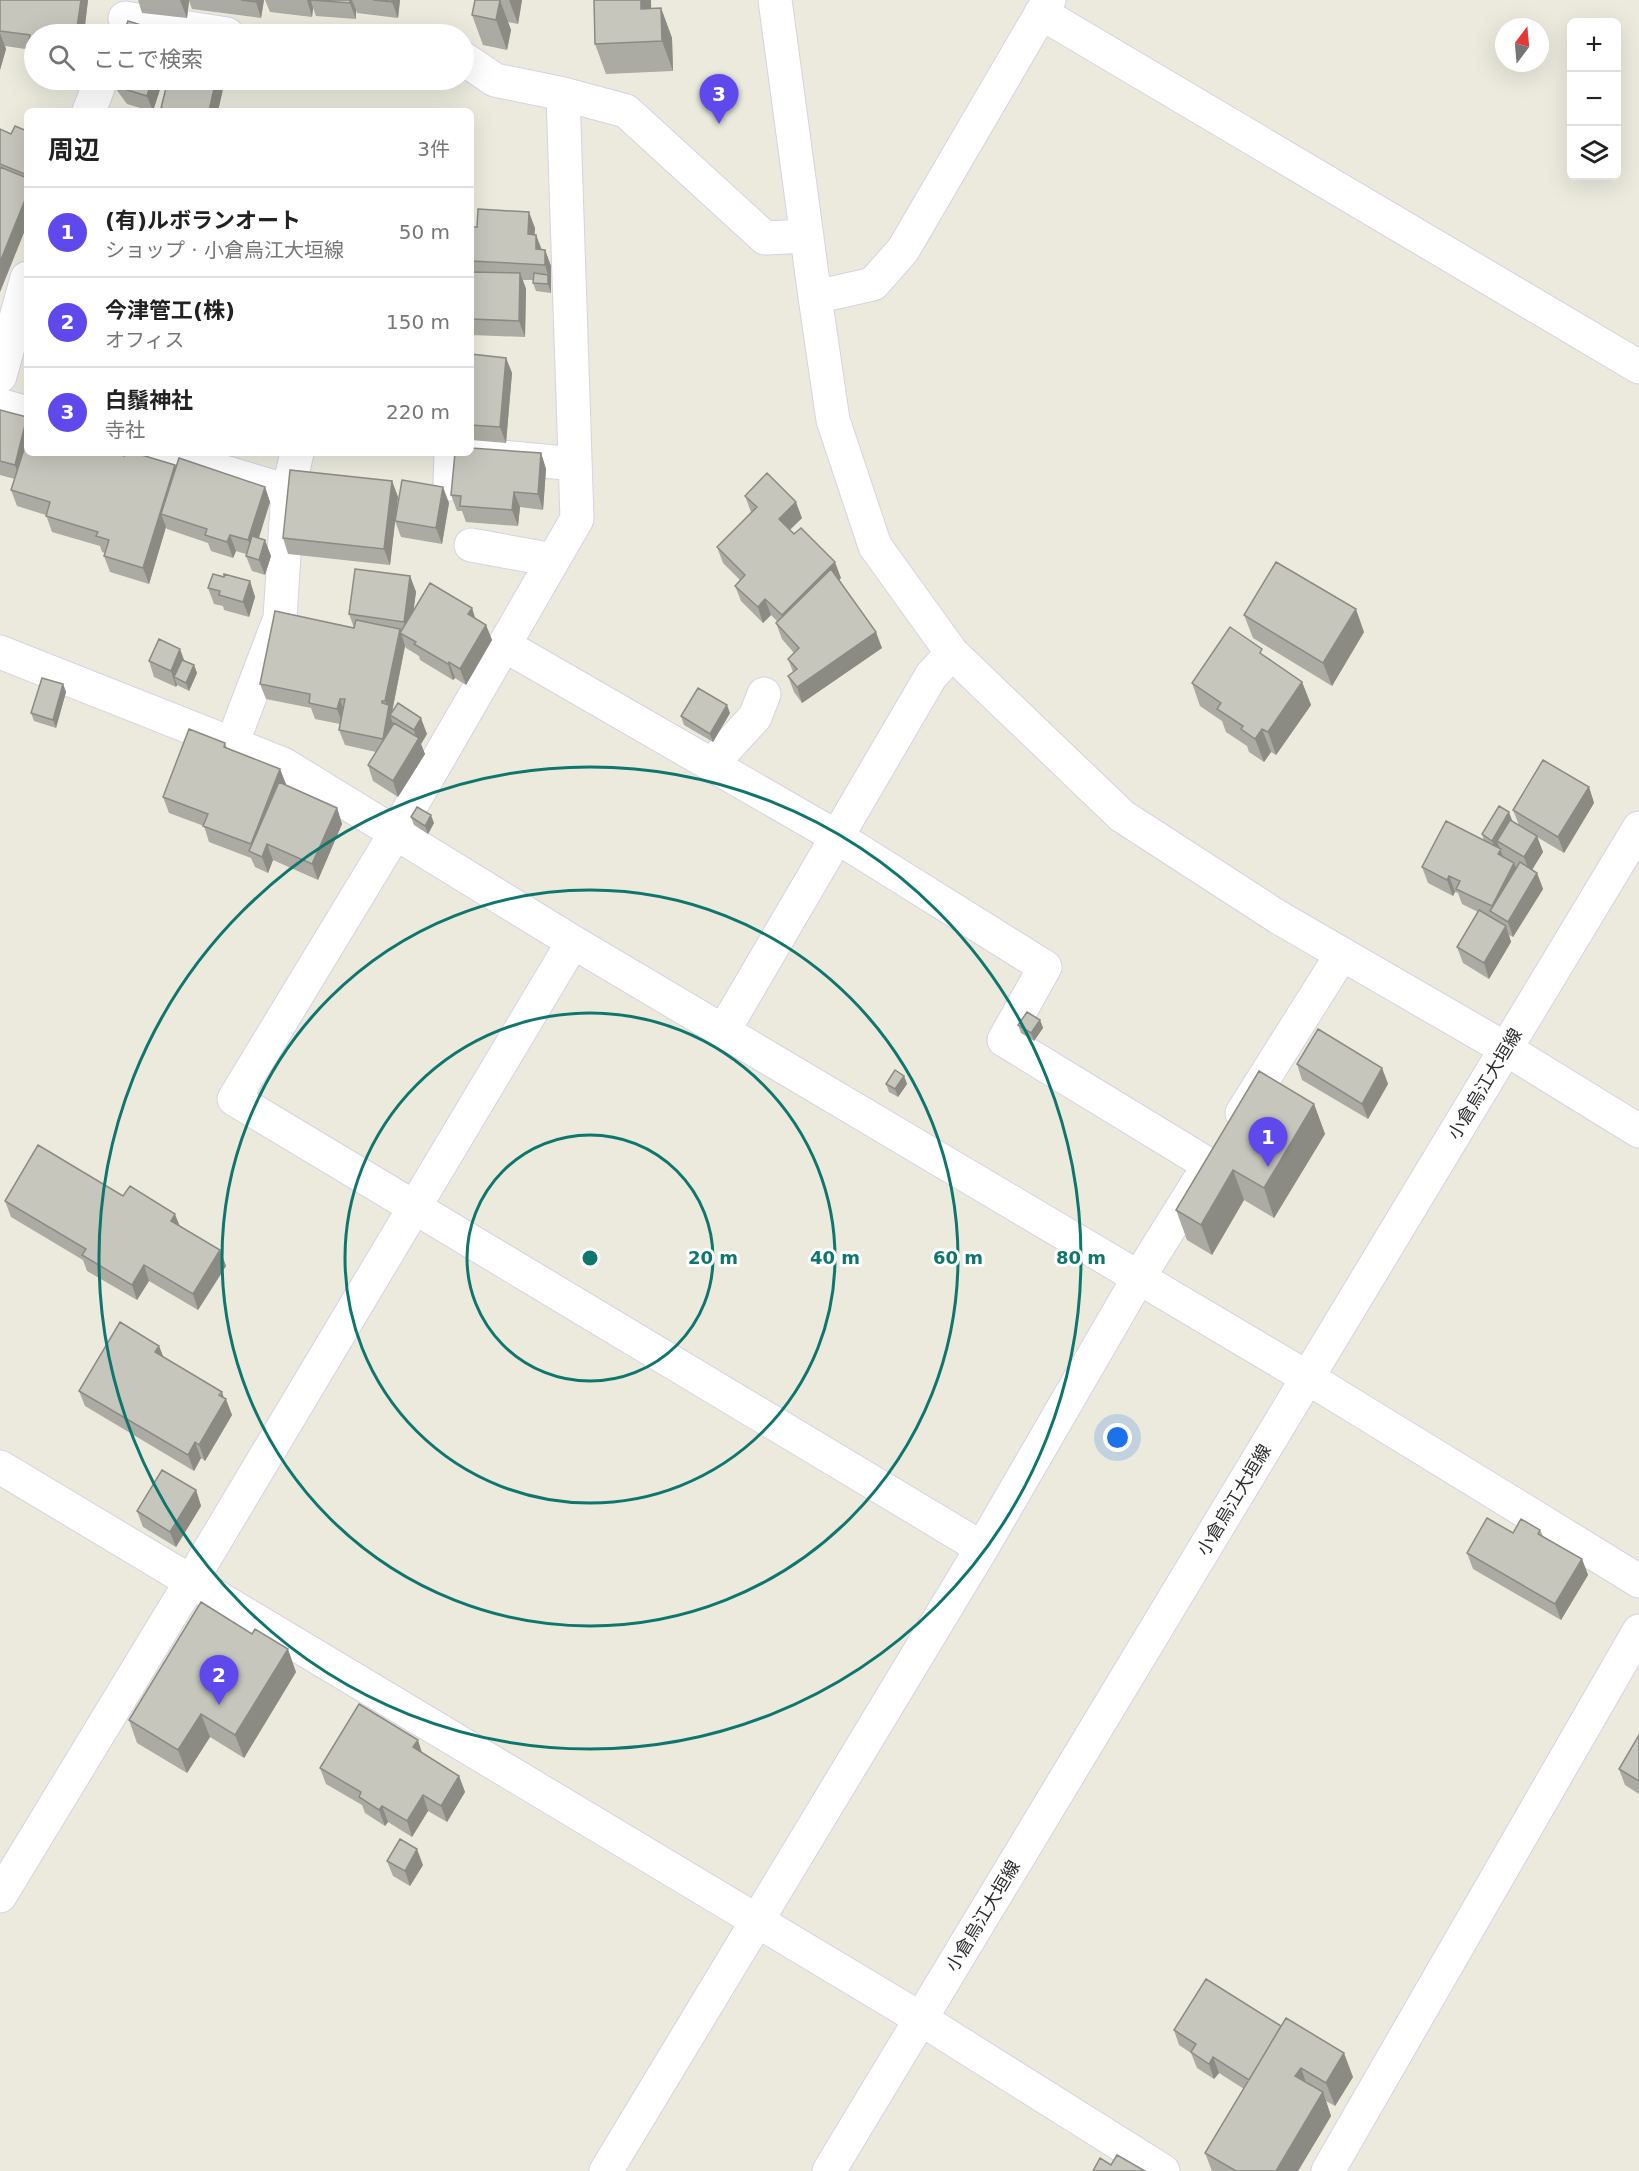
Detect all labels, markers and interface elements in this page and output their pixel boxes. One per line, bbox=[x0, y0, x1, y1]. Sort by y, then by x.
north arrow bbox=[1495, 18, 1549, 72]
map controls bbox=[1567, 18, 1621, 180]
button: + bbox=[1567, 18, 1621, 72]
search box bbox=[24, 24, 474, 90]
icon: search bbox=[45, 41, 78, 74]
text: ここで検索 bbox=[93, 47, 203, 72]
button: − bbox=[1567, 72, 1621, 126]
pin: 3 bbox=[700, 74, 738, 124]
button: layers bbox=[1567, 126, 1621, 180]
text: 周辺 bbox=[48, 135, 100, 165]
text: 3件 bbox=[417, 137, 450, 161]
text: (有)ルボランオート bbox=[105, 208, 301, 233]
text: 1 bbox=[61, 220, 74, 244]
text: 50 m bbox=[399, 220, 450, 244]
text: ショップ · 小倉烏江大垣線 bbox=[105, 238, 344, 262]
text: 今津管工(株) bbox=[105, 298, 235, 323]
text: 2 bbox=[61, 310, 74, 334]
text: 150 m bbox=[386, 310, 450, 334]
text: オフィス bbox=[105, 328, 185, 352]
text: 白鬚神社 bbox=[105, 388, 193, 413]
text: 3 bbox=[61, 400, 74, 424]
text: 220 m bbox=[386, 400, 450, 424]
text: 寺社 bbox=[105, 418, 145, 442]
street label: 小倉烏江大垣線 bbox=[1443, 1024, 1526, 1143]
pin: 1 bbox=[1248, 1118, 1288, 1167]
text: 20 m bbox=[688, 1247, 738, 1268]
text: 40 m bbox=[810, 1247, 860, 1268]
text: 60 m bbox=[933, 1247, 983, 1268]
text: 80 m bbox=[1056, 1247, 1106, 1268]
centre of rings bbox=[580, 1248, 600, 1268]
your location bbox=[1103, 1423, 1132, 1452]
street label: 小倉烏江大垣線 bbox=[1192, 1440, 1275, 1559]
pin: 2 bbox=[200, 1656, 238, 1705]
street label: 小倉烏江大垣線 bbox=[941, 1856, 1024, 1975]

